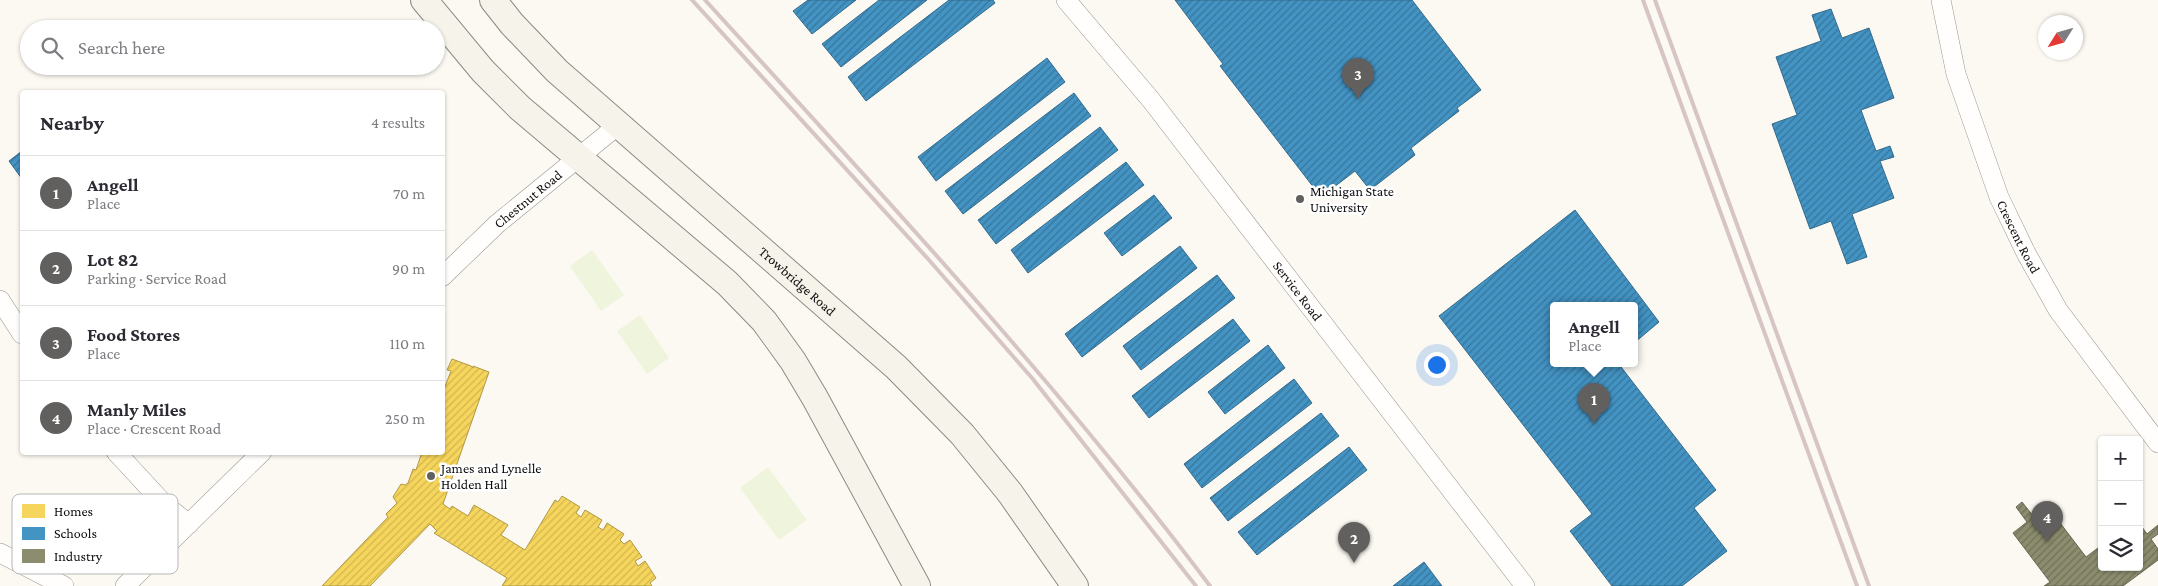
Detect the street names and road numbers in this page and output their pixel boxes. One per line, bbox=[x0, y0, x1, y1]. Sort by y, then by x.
street label: Chestnut Road bbox=[491, 166, 565, 231]
street label: Crescent Road bbox=[1994, 197, 2044, 277]
street label: Trowbridge Road bbox=[756, 243, 840, 319]
street label: Service Road bbox=[1270, 258, 1326, 324]

